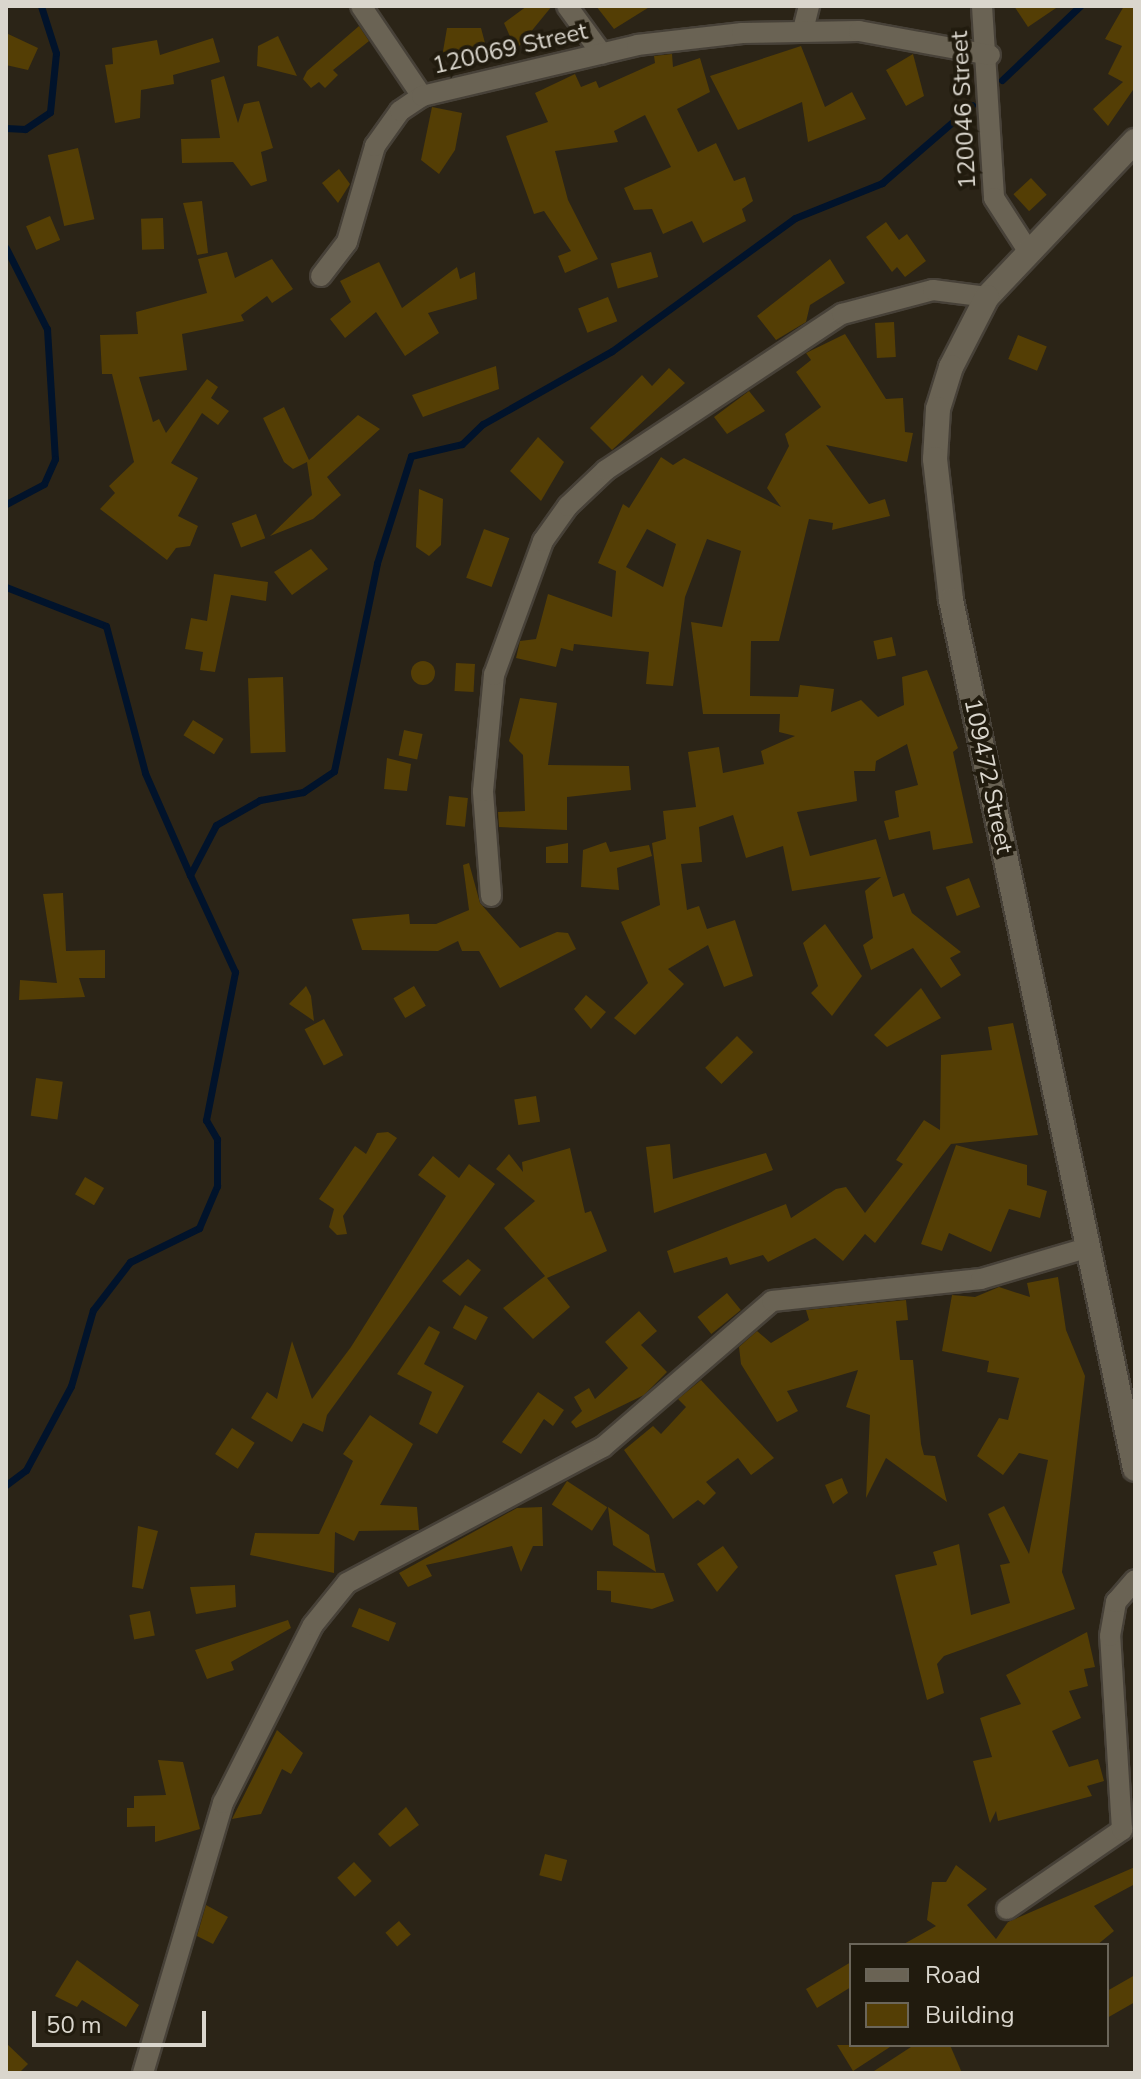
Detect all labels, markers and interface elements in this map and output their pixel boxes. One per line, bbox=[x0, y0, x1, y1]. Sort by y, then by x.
street label: 120069 Street bbox=[430, 17, 590, 81]
street label: 120046 Street bbox=[945, 30, 983, 190]
street label: 109472 Street bbox=[957, 696, 1019, 856]
legend bbox=[849, 1943, 1109, 2047]
text: Road bbox=[925, 1959, 981, 1991]
scale bar bbox=[36, 1995, 210, 2045]
text: Building bbox=[925, 1999, 1015, 2031]
text: 50 m bbox=[46, 2009, 102, 2041]

